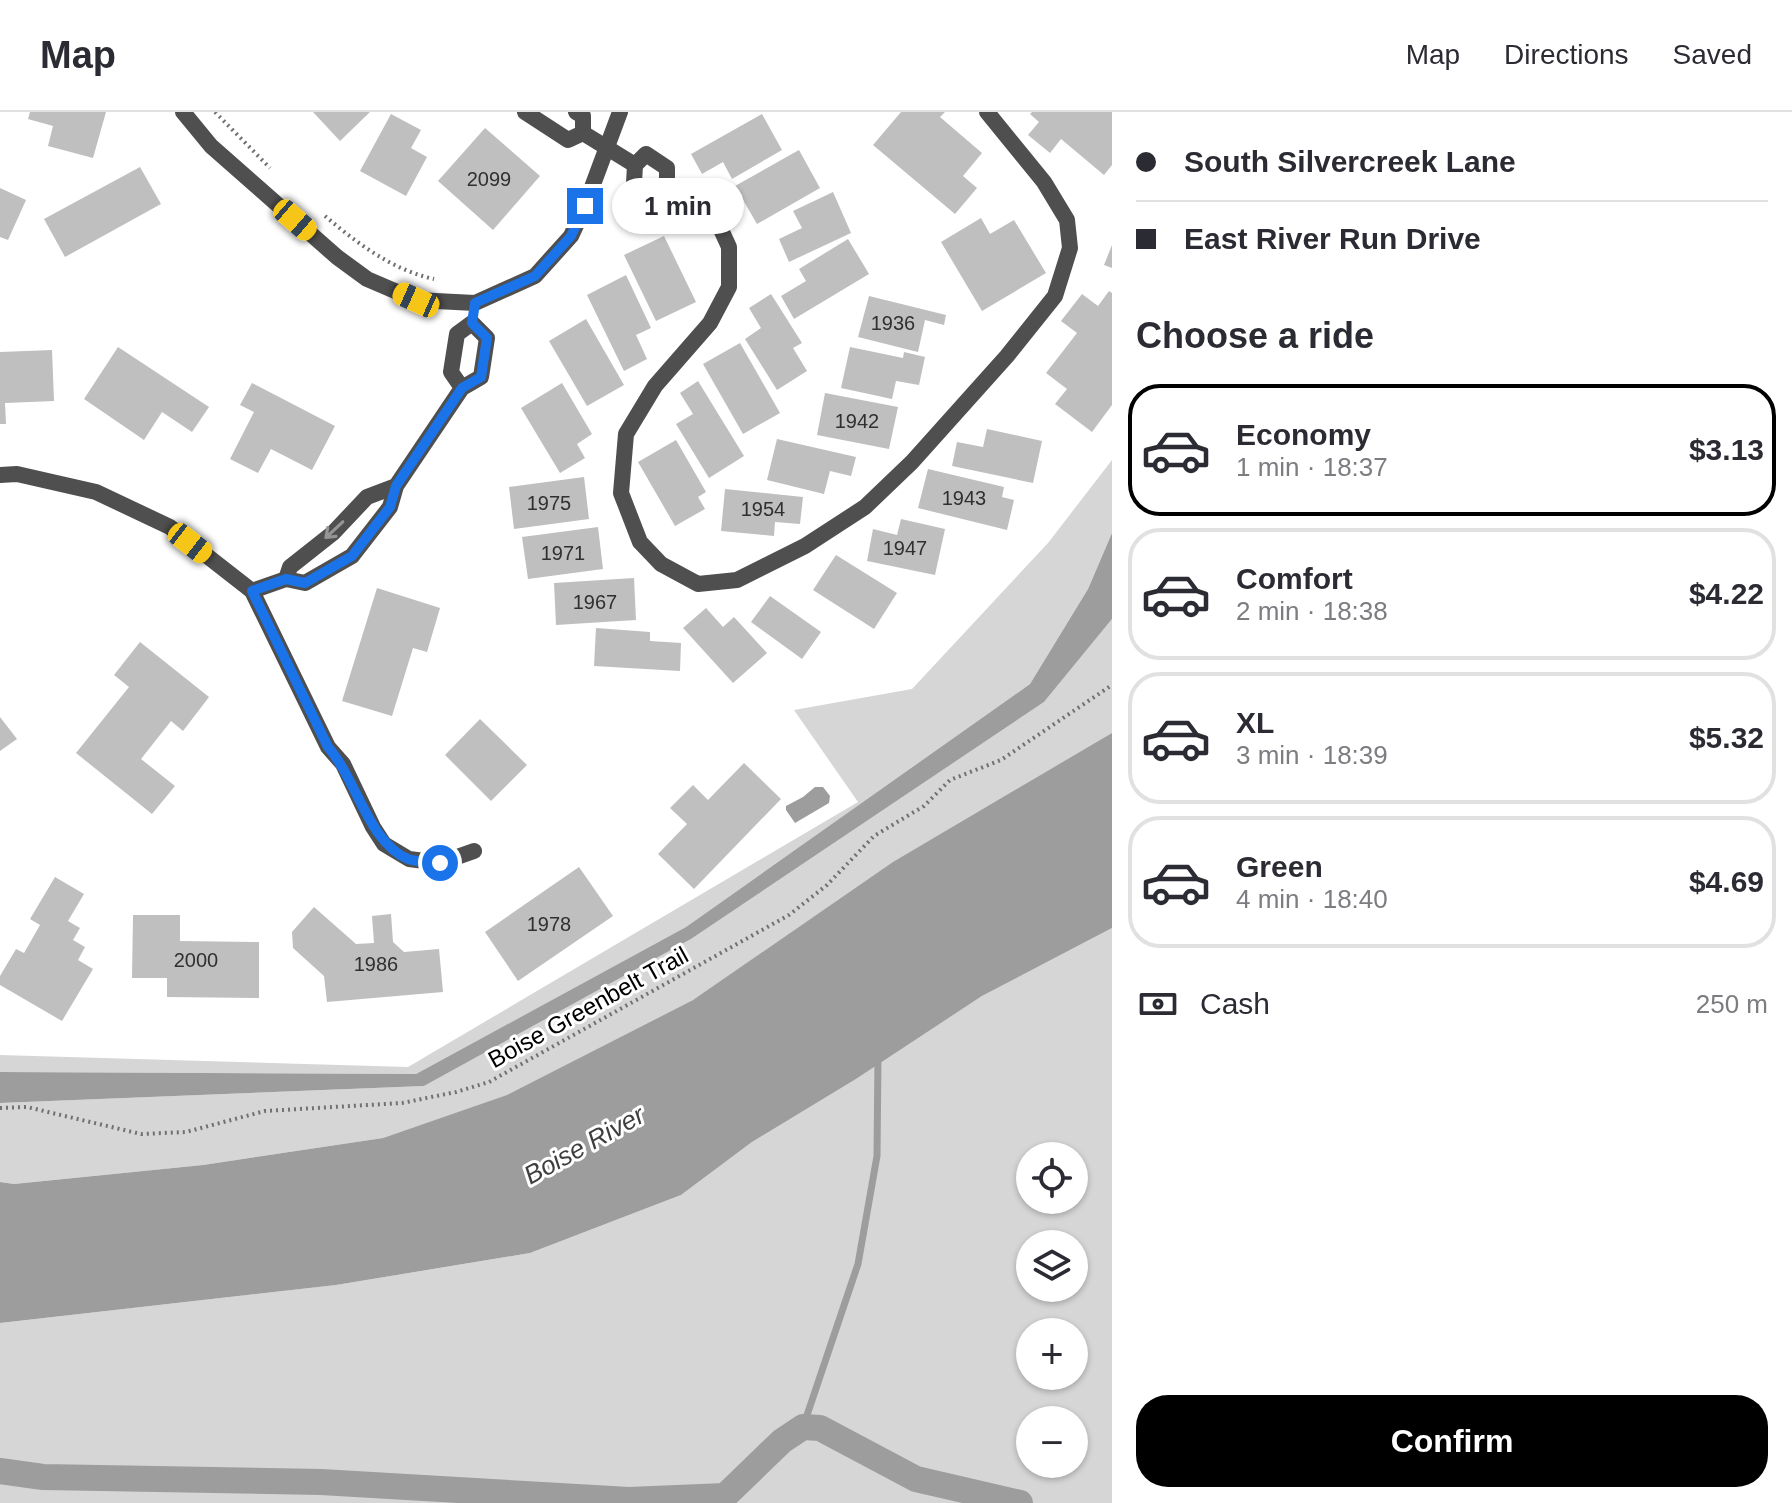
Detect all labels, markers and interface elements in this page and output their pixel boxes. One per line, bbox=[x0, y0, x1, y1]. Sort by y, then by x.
text: Map bbox=[40, 34, 116, 76]
text: Map bbox=[1406, 39, 1460, 70]
text: Directions bbox=[1504, 39, 1629, 70]
text: Saved bbox=[1673, 39, 1752, 70]
text: South Silvercreek Lane bbox=[1184, 145, 1516, 178]
house number: 2099 bbox=[467, 168, 511, 190]
callout: 1 min bbox=[613, 178, 745, 234]
route end bbox=[567, 188, 603, 224]
text: 1 min bbox=[644, 191, 712, 221]
car bbox=[269, 195, 321, 245]
text: East River Run Drive bbox=[1184, 222, 1481, 255]
car bbox=[389, 279, 443, 321]
house number: 1936 bbox=[871, 312, 915, 334]
text: Choose a ride bbox=[1136, 315, 1374, 356]
house number: 1942 bbox=[835, 410, 879, 432]
icon: car bbox=[1140, 414, 1212, 486]
text: Economy bbox=[1236, 418, 1371, 451]
text: $3.13 bbox=[1689, 433, 1764, 466]
text: 1 min · 18:37 bbox=[1236, 452, 1388, 482]
house number: 1943 bbox=[942, 487, 986, 509]
house number: 1975 bbox=[527, 492, 571, 514]
house number: 1954 bbox=[741, 498, 785, 520]
car bbox=[164, 519, 216, 567]
one-way arrow bbox=[325, 521, 345, 539]
house number: 1947 bbox=[883, 537, 927, 559]
house number: 1971 bbox=[541, 542, 585, 564]
icon: car bbox=[1140, 558, 1212, 630]
text: Comfort bbox=[1236, 562, 1353, 595]
text: $4.22 bbox=[1689, 577, 1764, 610]
house number: 1967 bbox=[573, 591, 617, 613]
text: 2 min · 18:38 bbox=[1236, 596, 1388, 626]
icon: car bbox=[1140, 702, 1212, 774]
text: XL bbox=[1236, 706, 1274, 739]
text: $5.32 bbox=[1689, 721, 1764, 754]
text: 3 min · 18:39 bbox=[1236, 740, 1388, 770]
route start bbox=[422, 845, 458, 881]
icon: car bbox=[1140, 846, 1212, 918]
text: Green bbox=[1236, 850, 1323, 883]
text: $4.69 bbox=[1689, 865, 1764, 898]
text: 4 min · 18:40 bbox=[1236, 884, 1388, 914]
house number: 1978 bbox=[527, 913, 571, 935]
street label: Boise Greenbelt Trail bbox=[483, 941, 693, 1073]
house number: 2000 bbox=[174, 949, 218, 971]
house number: 1986 bbox=[354, 953, 398, 975]
icon: cash bbox=[1136, 982, 1180, 1026]
text: Cash bbox=[1200, 987, 1270, 1020]
text: 250 m bbox=[1696, 989, 1768, 1019]
water label: Boise River bbox=[519, 1099, 651, 1190]
map controls bbox=[1016, 1142, 1088, 1478]
button: locate bbox=[1016, 1142, 1088, 1214]
button: layers bbox=[1016, 1230, 1088, 1302]
button: + bbox=[1016, 1318, 1088, 1390]
button: Confirm bbox=[1136, 1395, 1768, 1487]
button: − bbox=[1016, 1406, 1088, 1478]

